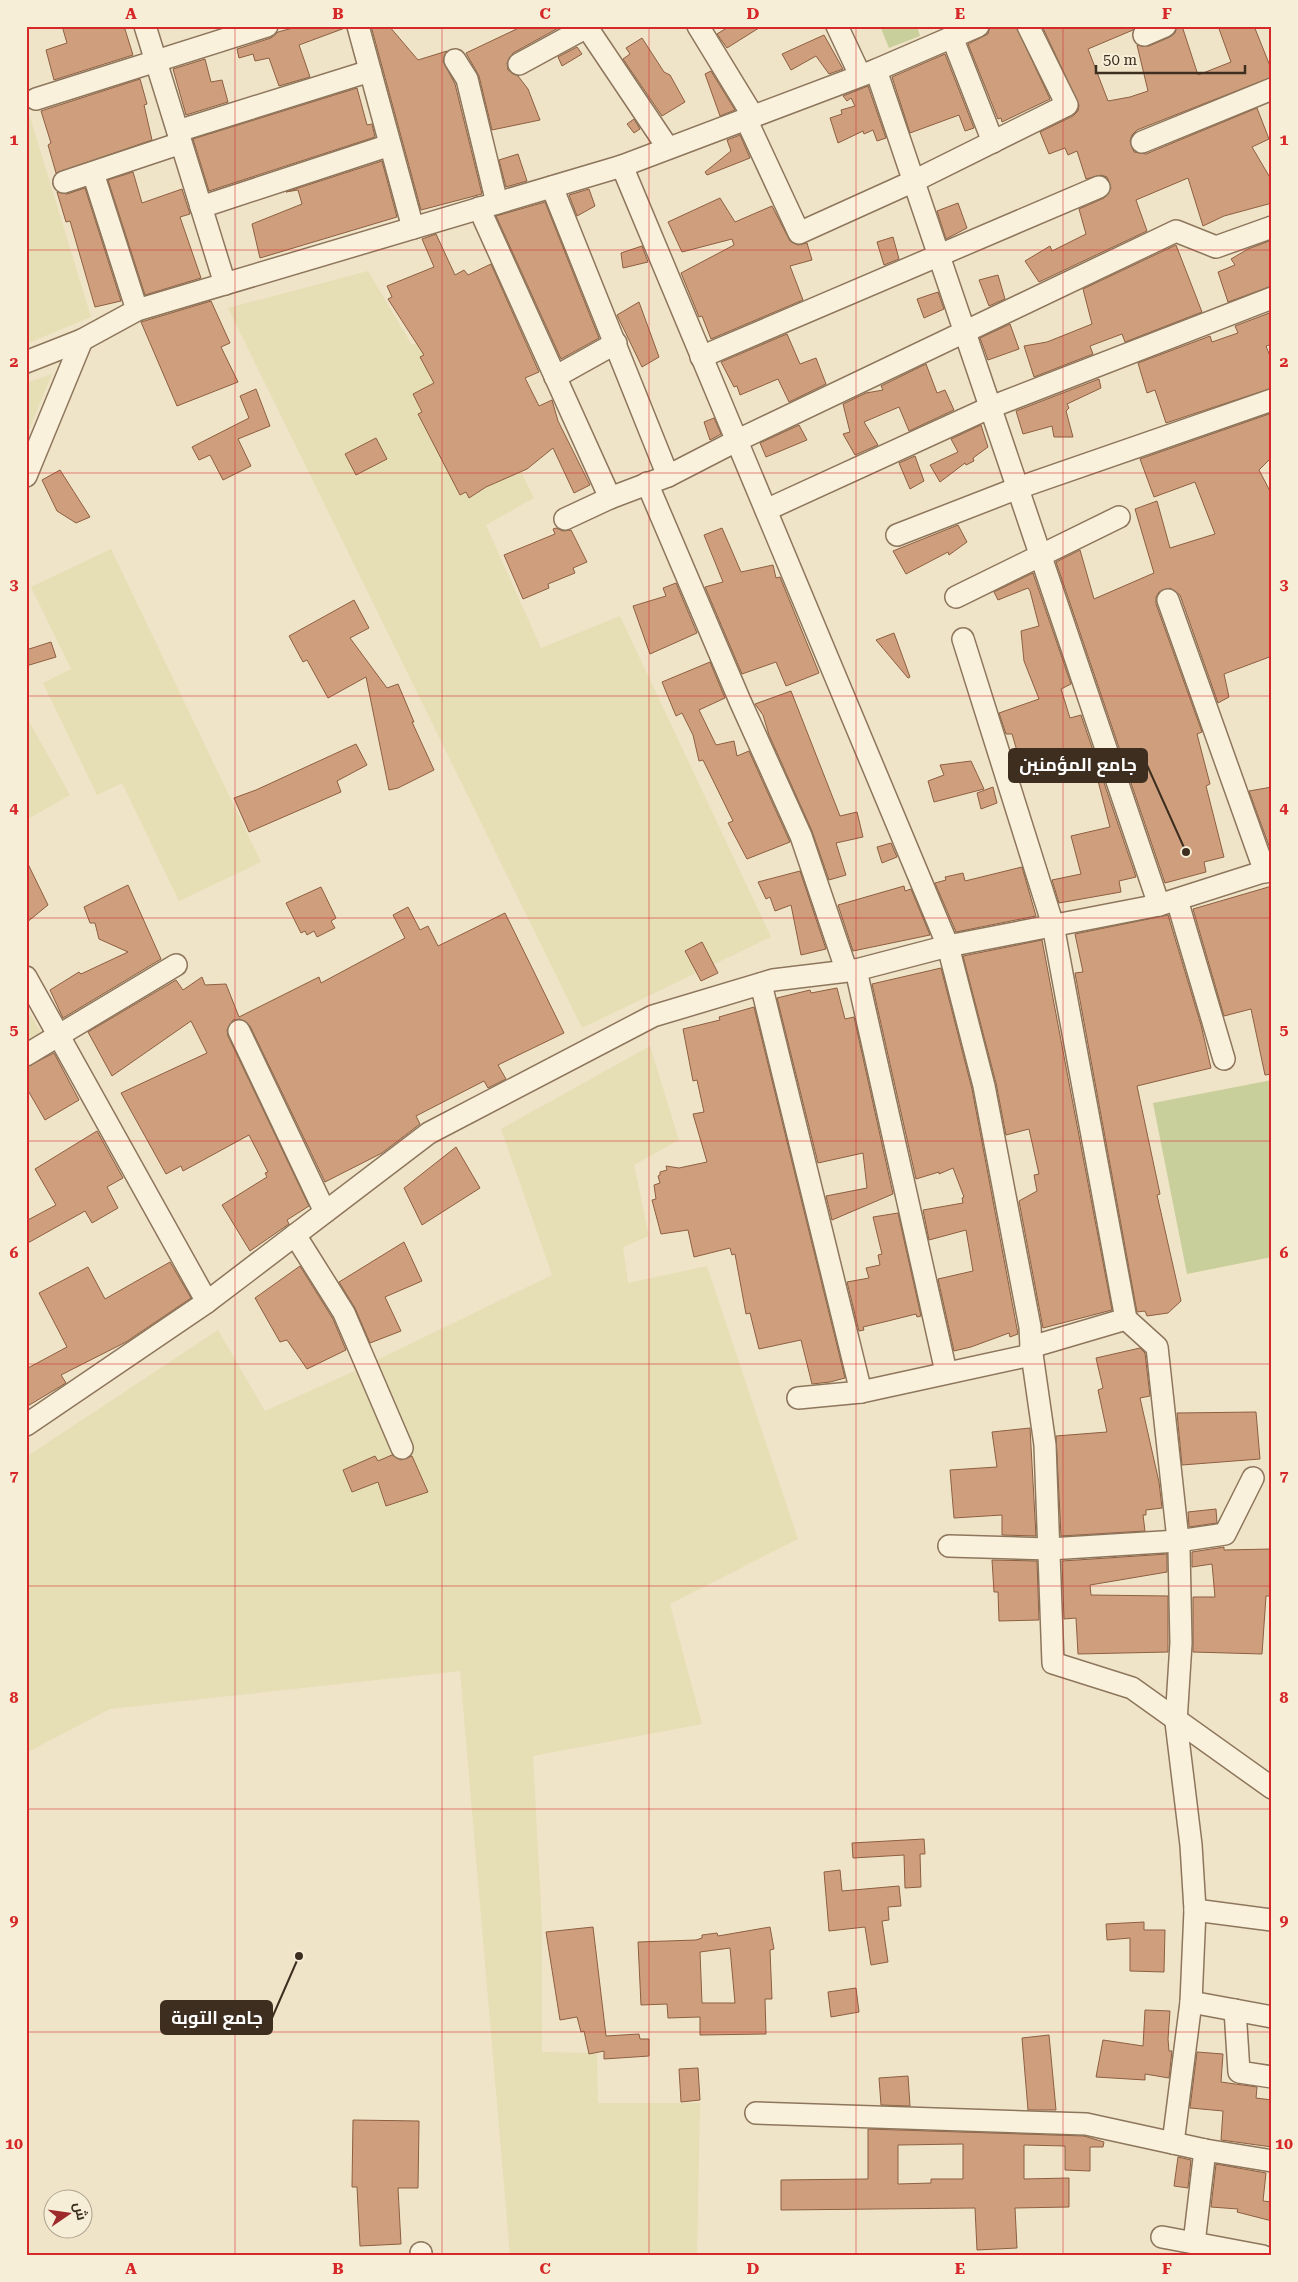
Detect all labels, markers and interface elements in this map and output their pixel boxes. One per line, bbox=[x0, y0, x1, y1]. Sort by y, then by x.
text: A bbox=[125, 4, 137, 23]
text: B bbox=[332, 4, 344, 23]
text: C bbox=[539, 4, 551, 23]
text: D bbox=[747, 4, 760, 23]
text: E bbox=[955, 4, 965, 23]
text: F bbox=[1162, 4, 1172, 23]
scale bar bbox=[1096, 42, 1244, 74]
text: 50 m bbox=[1103, 51, 1138, 69]
text: 1 bbox=[10, 130, 19, 149]
text: 1 bbox=[1280, 130, 1289, 149]
text: 2 bbox=[10, 352, 19, 371]
text: 2 bbox=[1280, 352, 1289, 371]
text: 3 bbox=[10, 575, 19, 594]
text: 3 bbox=[1280, 575, 1289, 594]
callout: جامع المؤمنين bbox=[1009, 749, 1147, 782]
text: جامع المؤمنين bbox=[1019, 754, 1137, 777]
text: 4 bbox=[10, 798, 19, 817]
text: 4 bbox=[1280, 798, 1289, 817]
text: 5 bbox=[10, 1020, 19, 1039]
text: 5 bbox=[1280, 1020, 1289, 1039]
text: 6 bbox=[10, 1243, 19, 1262]
text: 6 bbox=[1280, 1243, 1289, 1262]
text: 7 bbox=[10, 1466, 19, 1485]
text: 7 bbox=[1280, 1466, 1289, 1485]
text: 8 bbox=[10, 1688, 19, 1707]
text: 8 bbox=[1280, 1688, 1289, 1707]
text: 9 bbox=[10, 1911, 19, 1930]
text: 9 bbox=[1280, 1911, 1289, 1930]
callout: جامع التوبة bbox=[161, 2001, 272, 2034]
text: جامع التوبة bbox=[171, 2007, 263, 2030]
text: 10 bbox=[5, 2134, 23, 2153]
text: 10 bbox=[1275, 2134, 1293, 2153]
north arrow bbox=[42, 2190, 92, 2240]
text: ش bbox=[70, 2201, 90, 2222]
text: A bbox=[125, 2259, 137, 2278]
text: B bbox=[332, 2259, 344, 2278]
text: C bbox=[539, 2259, 551, 2278]
text: D bbox=[747, 2259, 760, 2278]
text: E bbox=[955, 2259, 965, 2278]
text: F bbox=[1162, 2259, 1172, 2278]

